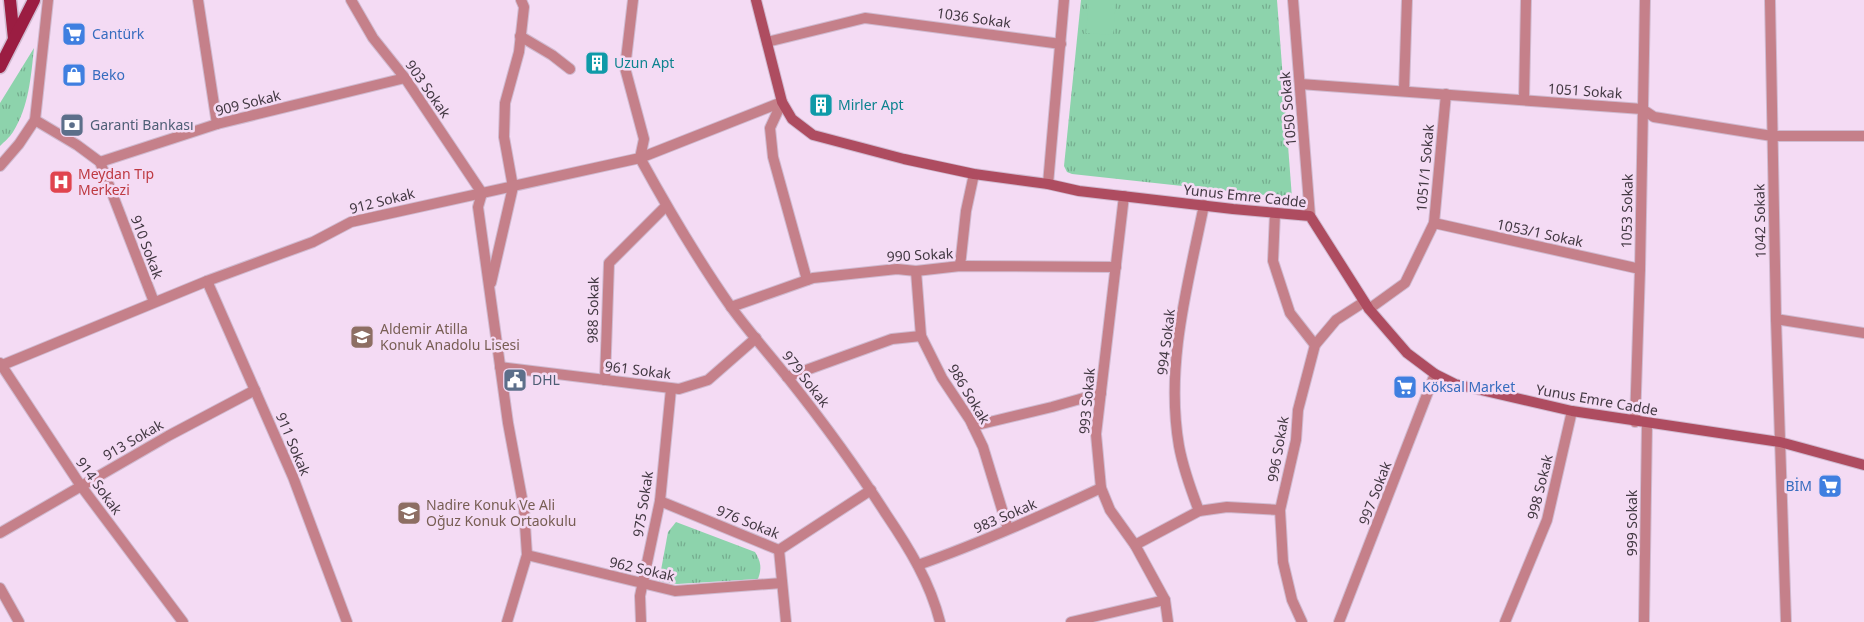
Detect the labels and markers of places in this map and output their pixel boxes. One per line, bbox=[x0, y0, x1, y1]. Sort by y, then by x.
supermarket icon: Cantürk bbox=[61, 21, 87, 47]
place label: Cantürk bbox=[92, 24, 145, 43]
building icon: Uzun Apt bbox=[584, 50, 610, 76]
place label: Uzun Apt bbox=[614, 53, 674, 72]
shop icon: Beko bbox=[61, 62, 87, 88]
place label: Beko bbox=[92, 65, 125, 84]
building icon: Mirler Apt bbox=[808, 92, 834, 118]
place label: Mirler Apt bbox=[838, 95, 904, 114]
bank icon: Garanti Bankası bbox=[59, 112, 85, 138]
place label: Garanti Bankası bbox=[90, 115, 194, 134]
place label: Meydan Tıp Merkezi bbox=[78, 164, 154, 199]
hospital icon: Meydan Tıp Merkezi bbox=[48, 169, 74, 195]
place label: Aldemir Atilla Konuk Anadolu Lisesi bbox=[380, 319, 520, 354]
school or university icon: Aldemir Atilla Konuk Anadolu Lisesi bbox=[349, 324, 375, 350]
public building icon: DHL bbox=[502, 367, 528, 393]
place label: DHL bbox=[532, 370, 560, 389]
supermarket icon: Köksal Market bbox=[1392, 374, 1418, 400]
place label: Köksal Market bbox=[1422, 377, 1515, 396]
supermarket icon: BİM bbox=[1817, 473, 1843, 499]
place label: BİM bbox=[1785, 476, 1812, 495]
place label: Nadire Konuk Ve Ali Oğuz Konuk Ortaokulu bbox=[426, 495, 576, 530]
school or university icon: Nadire Konuk Ve Ali Oğuz Konuk Ortaokulu bbox=[396, 500, 422, 526]

